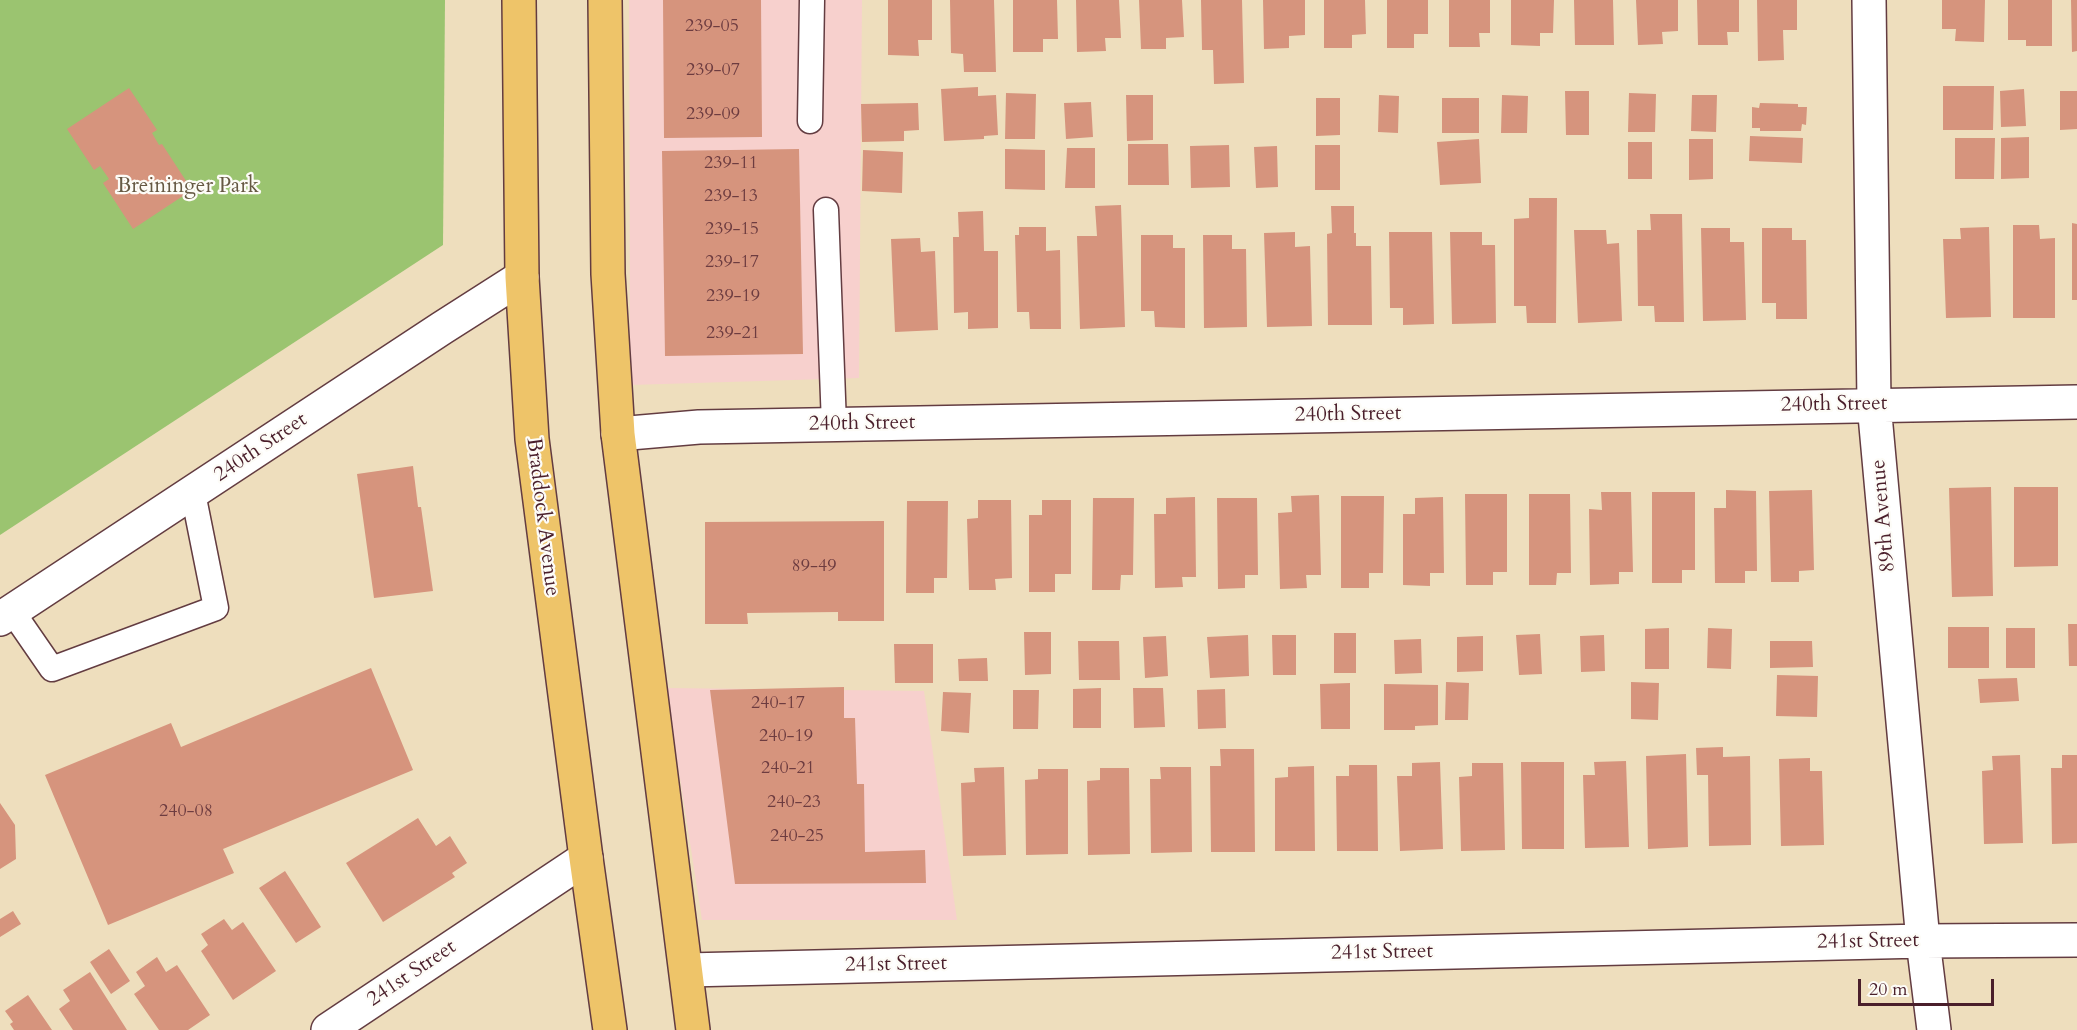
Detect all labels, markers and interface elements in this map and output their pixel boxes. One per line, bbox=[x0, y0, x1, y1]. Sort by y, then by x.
house number: 239-05 bbox=[685, 16, 739, 38]
house number: 239-07 bbox=[686, 60, 740, 82]
house number: 239-09 bbox=[686, 104, 740, 126]
house number: 239-11 bbox=[704, 153, 758, 175]
park label: Breininger Park bbox=[117, 174, 259, 200]
house number: 239-13 bbox=[704, 186, 758, 208]
house number: 239-15 bbox=[705, 219, 759, 241]
house number: 239-17 bbox=[705, 252, 759, 274]
house number: 239-19 bbox=[706, 286, 760, 308]
house number: 239-21 bbox=[706, 323, 760, 345]
street label: 240th Street bbox=[1780, 391, 1888, 419]
street label: 240th Street bbox=[1294, 401, 1402, 429]
street label: 240th Street bbox=[210, 408, 312, 488]
street label: 240th Street bbox=[808, 410, 916, 438]
street label: Braddock Avenue bbox=[520, 436, 564, 598]
street label: 89th Avenue bbox=[1867, 458, 1901, 574]
house number: 89-49 bbox=[792, 556, 836, 578]
house number: 240-17 bbox=[751, 693, 805, 715]
house number: 240-19 bbox=[759, 726, 813, 748]
house number: 240-21 bbox=[761, 758, 815, 780]
house number: 240-23 bbox=[767, 792, 821, 814]
house number: 240-08 bbox=[159, 801, 213, 823]
house number: 240-25 bbox=[770, 826, 824, 848]
street label: 241st Street bbox=[1817, 929, 1919, 955]
street label: 241st Street bbox=[363, 935, 461, 1013]
street label: 241st Street bbox=[1331, 940, 1433, 966]
street label: 241st Street bbox=[845, 952, 947, 978]
scale bar bbox=[1861, 967, 1998, 1005]
text: 20 m bbox=[1869, 977, 1908, 1002]

